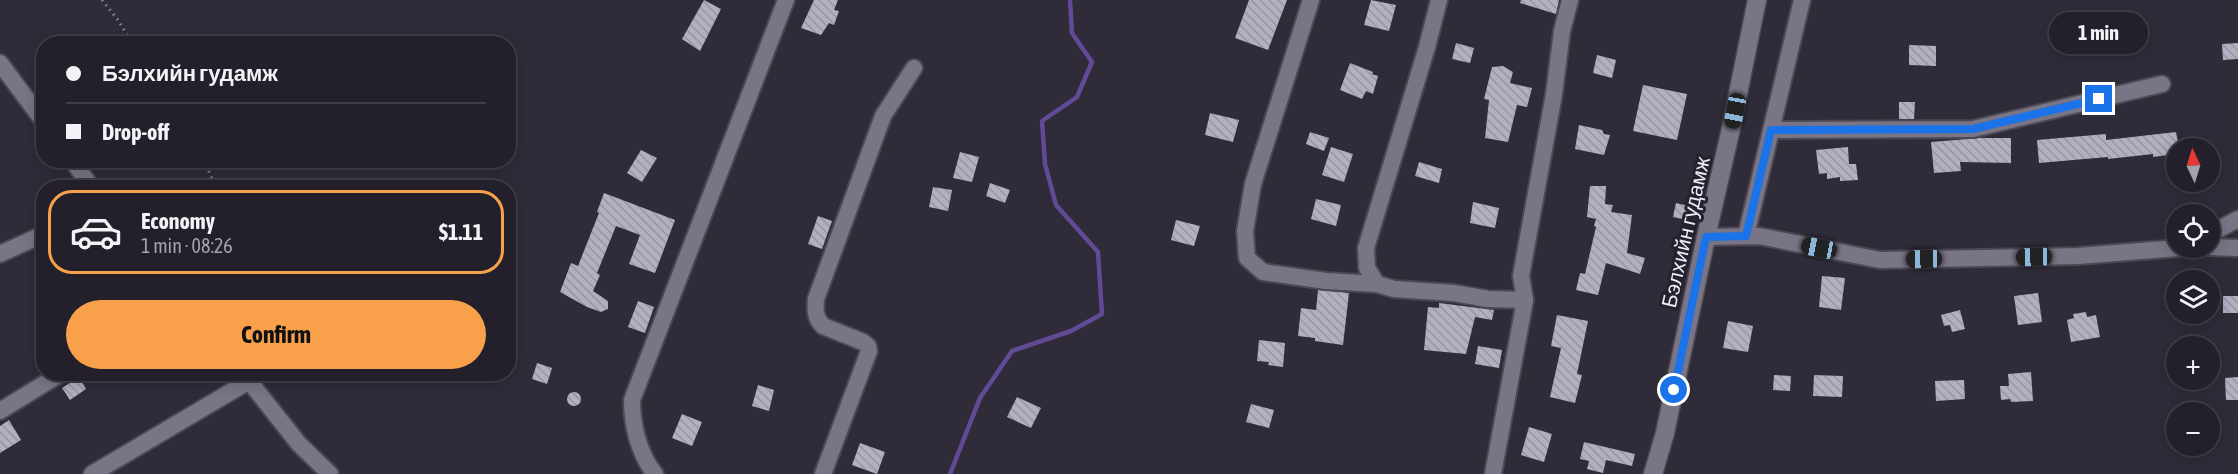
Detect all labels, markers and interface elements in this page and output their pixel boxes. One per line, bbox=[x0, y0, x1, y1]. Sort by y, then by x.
callout: 1 min bbox=[2050, 12, 2148, 54]
text: 1 min bbox=[2078, 21, 2119, 44]
text: Бэлхийн гудамж bbox=[102, 60, 278, 86]
route end bbox=[2085, 85, 2112, 112]
car bbox=[1723, 92, 1747, 130]
text: Drop-off bbox=[102, 119, 169, 145]
north arrow bbox=[2166, 138, 2220, 192]
map controls bbox=[2166, 138, 2220, 456]
street label: Бэлхийн гудамж bbox=[1656, 154, 1714, 310]
button: locate bbox=[2166, 204, 2220, 258]
icon: car bbox=[69, 205, 123, 259]
text: Economy bbox=[141, 208, 215, 234]
text: $1.11 bbox=[439, 219, 483, 245]
text: 1 min · 08:26 bbox=[141, 234, 233, 257]
car bbox=[1800, 236, 1838, 260]
car bbox=[2016, 248, 2052, 266]
car bbox=[1906, 250, 1942, 268]
button: layers bbox=[2166, 270, 2220, 324]
button: Confirm bbox=[66, 300, 486, 369]
button: + bbox=[2166, 336, 2220, 390]
route start bbox=[1660, 376, 1687, 403]
button: − bbox=[2166, 402, 2220, 456]

